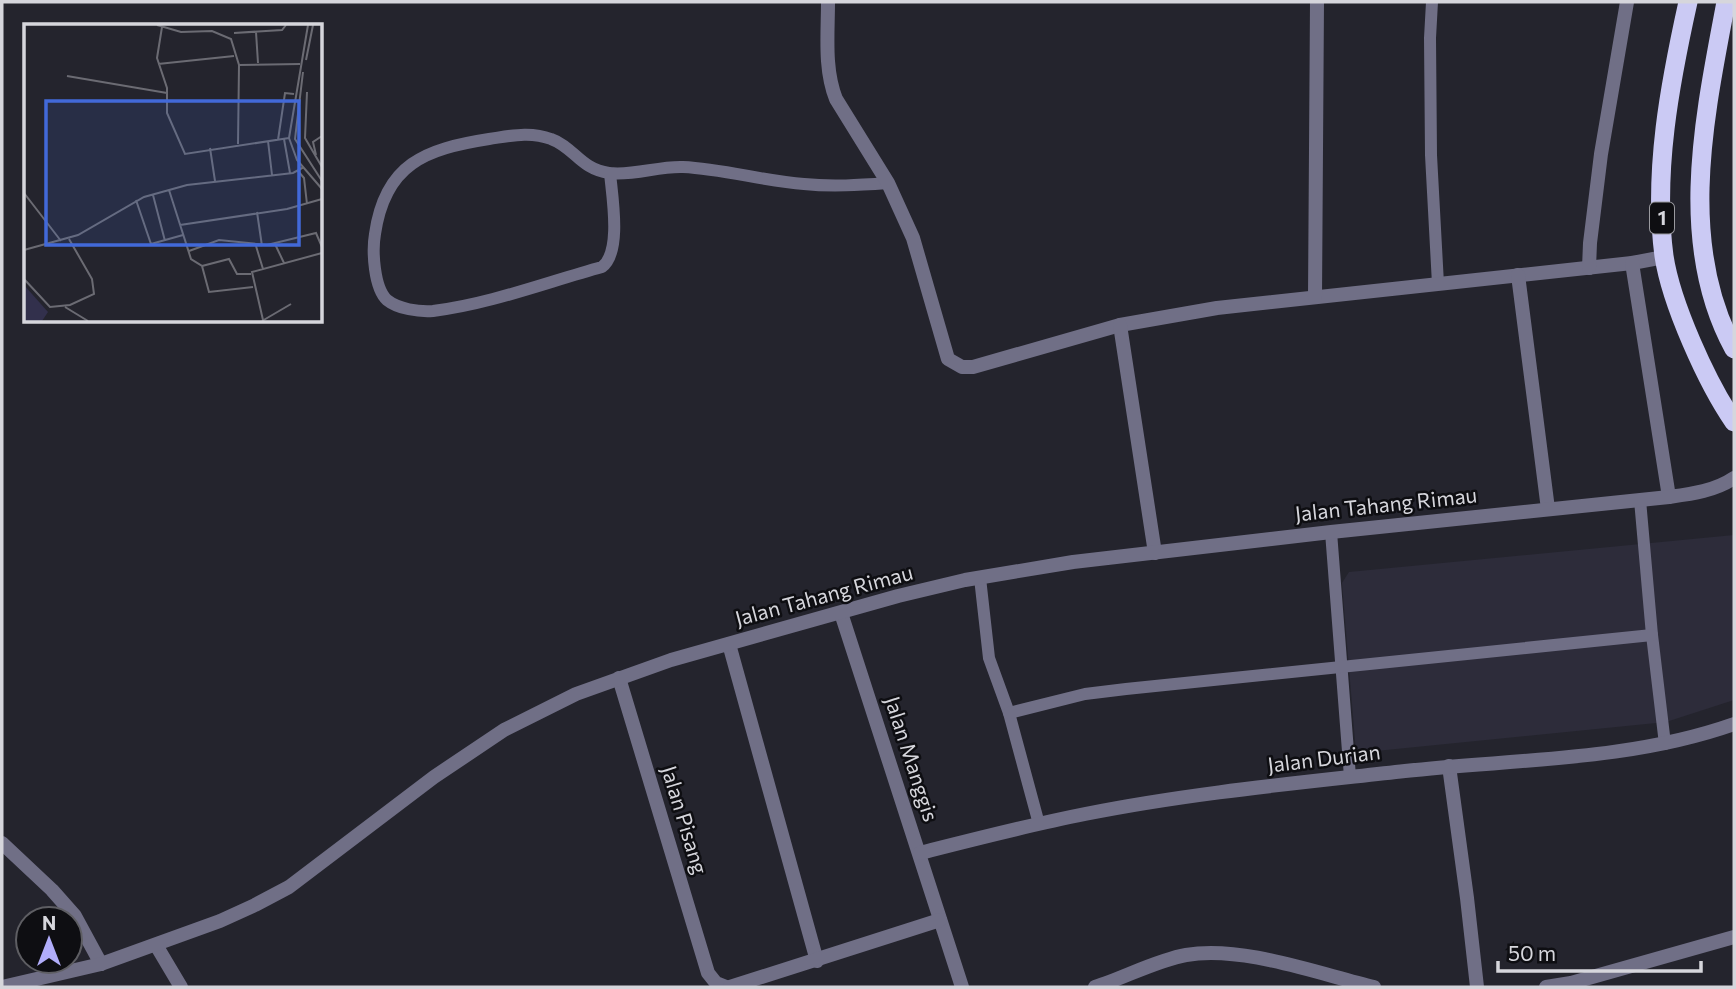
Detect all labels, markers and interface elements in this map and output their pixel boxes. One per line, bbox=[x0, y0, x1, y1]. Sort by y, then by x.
inset map bbox=[24, 24, 322, 322]
road number: 1 bbox=[1650, 202, 1674, 233]
street label: Jalan Tahang Rimau bbox=[1294, 482, 1478, 526]
street label: Jalan Tahang Rimau bbox=[732, 559, 915, 630]
street label: Jalan Manggis bbox=[880, 693, 944, 824]
street label: Jalan Durian bbox=[1266, 738, 1382, 777]
street label: Jalan Pisang bbox=[657, 762, 714, 877]
north arrow bbox=[14, 905, 84, 975]
text: N bbox=[42, 911, 56, 934]
scale bar bbox=[1498, 930, 1701, 974]
text: 50 m bbox=[1508, 940, 1556, 965]

